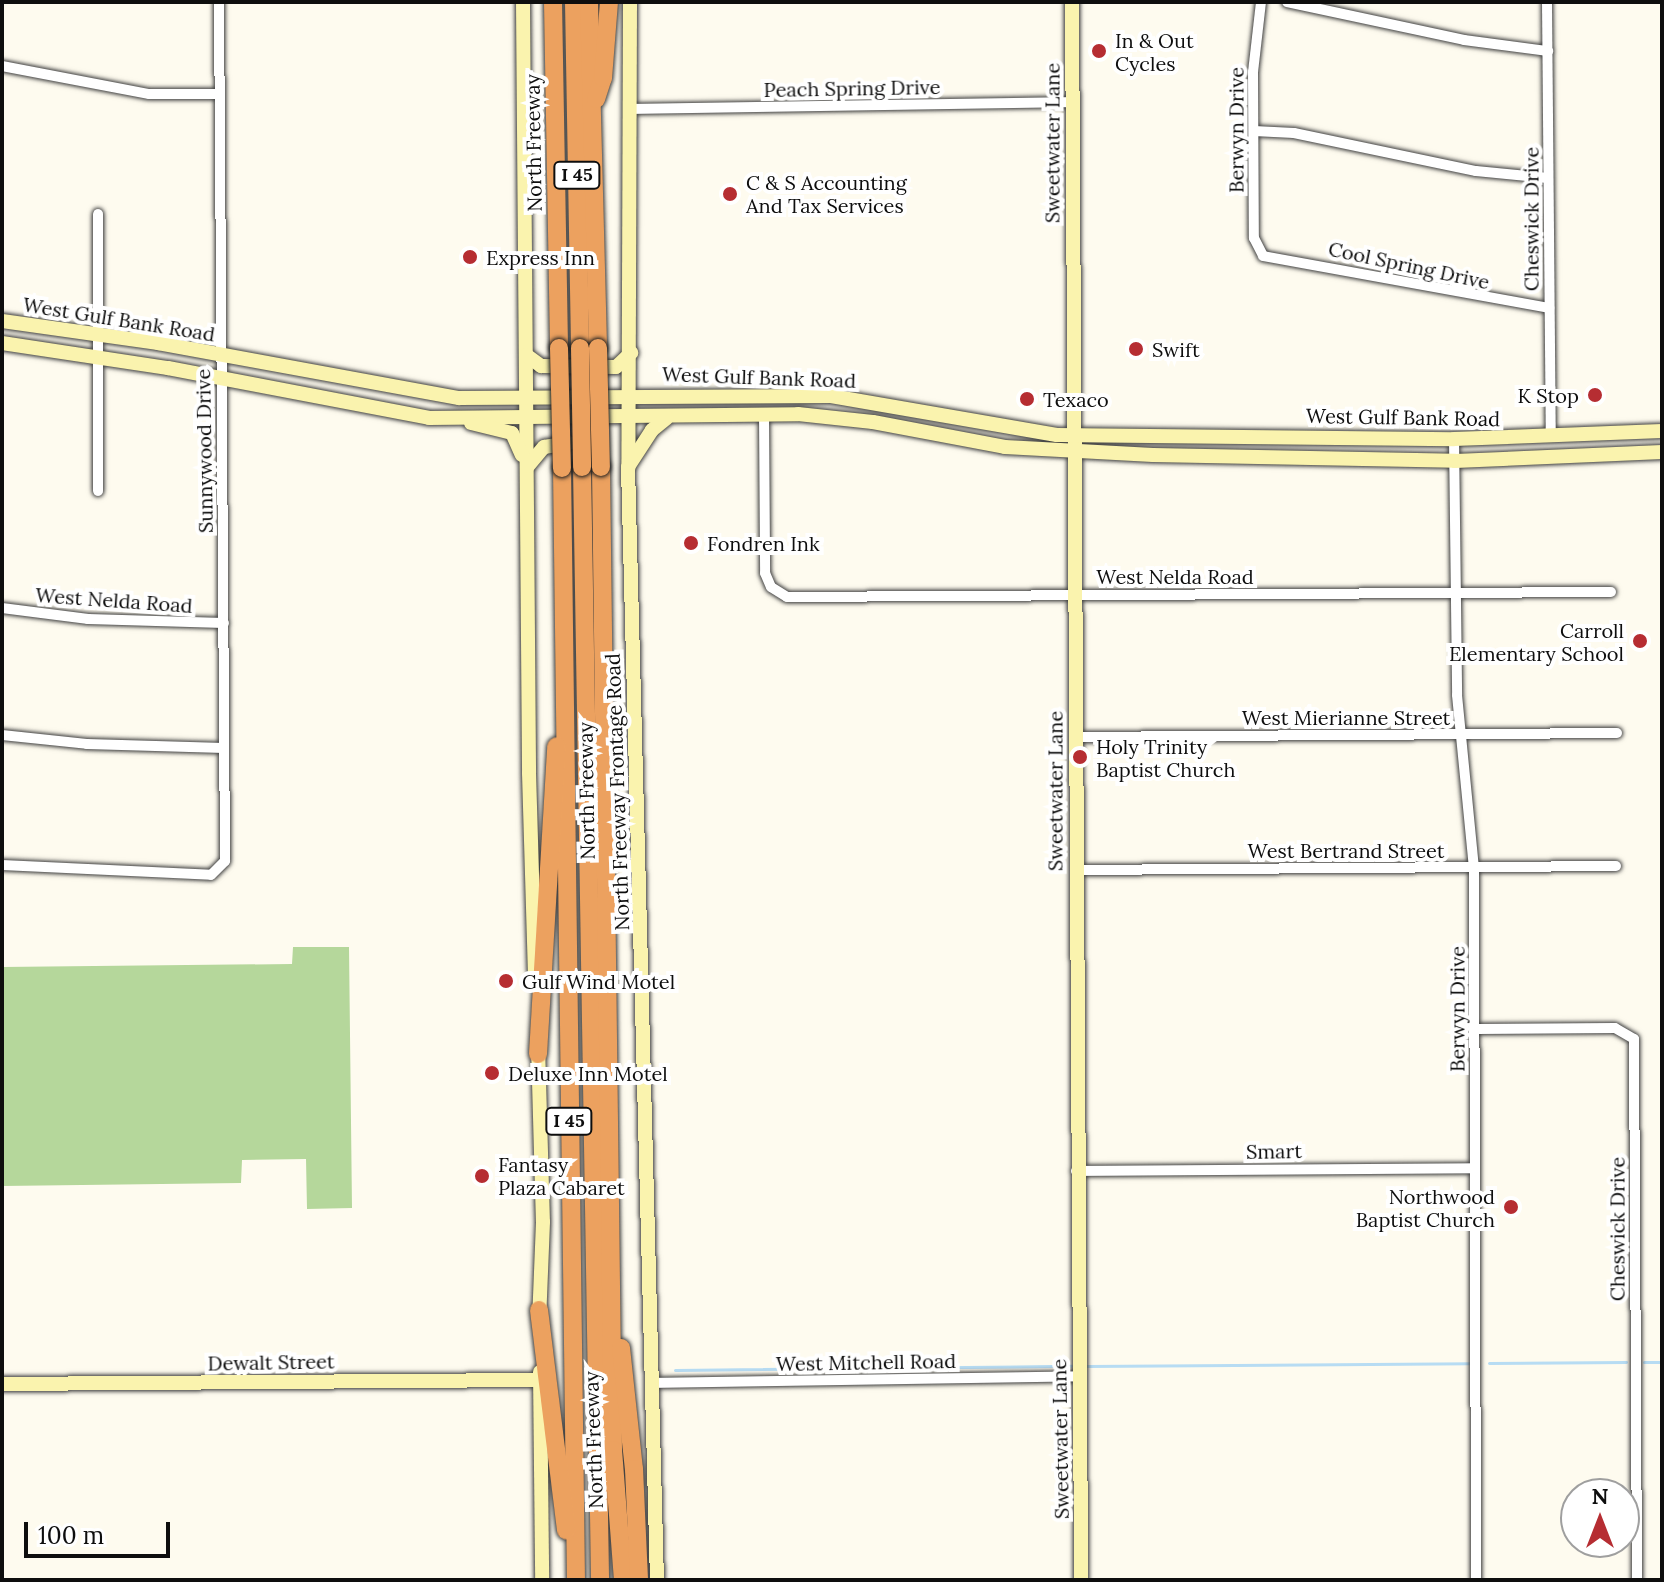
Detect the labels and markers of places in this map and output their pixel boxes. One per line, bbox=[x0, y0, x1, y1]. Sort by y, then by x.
place label: In & Out Cycles bbox=[1115, 28, 1194, 75]
marker: In & Out Cycles bbox=[1090, 42, 1108, 60]
place label: C & S Accounting And Tax Services bbox=[746, 170, 907, 217]
marker: C & S Accounting And Tax Services bbox=[721, 185, 739, 203]
place label: Express Inn bbox=[486, 245, 595, 269]
marker: Express Inn bbox=[461, 248, 479, 266]
place label: Swift bbox=[1152, 337, 1200, 361]
marker: Swift bbox=[1127, 340, 1145, 358]
place label: K Stop bbox=[1517, 383, 1579, 407]
marker: K Stop bbox=[1586, 386, 1604, 404]
place label: Texaco bbox=[1043, 387, 1109, 411]
marker: Texaco bbox=[1018, 390, 1036, 408]
place label: Fondren Ink bbox=[707, 531, 820, 555]
marker: Fondren Ink bbox=[682, 534, 700, 552]
place label: Carroll Elementary School bbox=[1449, 618, 1624, 665]
marker: Carroll Elementary School bbox=[1631, 632, 1649, 650]
place label: Holy Trinity Baptist Church bbox=[1096, 734, 1235, 781]
marker: Holy Trinity Baptist Church bbox=[1071, 748, 1089, 766]
place label: Gulf Wind Motel bbox=[522, 969, 675, 993]
marker: Gulf Wind Motel bbox=[497, 972, 515, 990]
place label: Deluxe Inn Motel bbox=[508, 1061, 668, 1085]
marker: Deluxe Inn Motel bbox=[483, 1064, 501, 1082]
place label: Fantasy Plaza Cabaret bbox=[498, 1152, 625, 1199]
marker: Fantasy Plaza Cabaret bbox=[473, 1167, 491, 1185]
place label: Northwood Baptist Church bbox=[1356, 1184, 1495, 1231]
marker: Northwood Baptist Church bbox=[1502, 1198, 1520, 1216]

